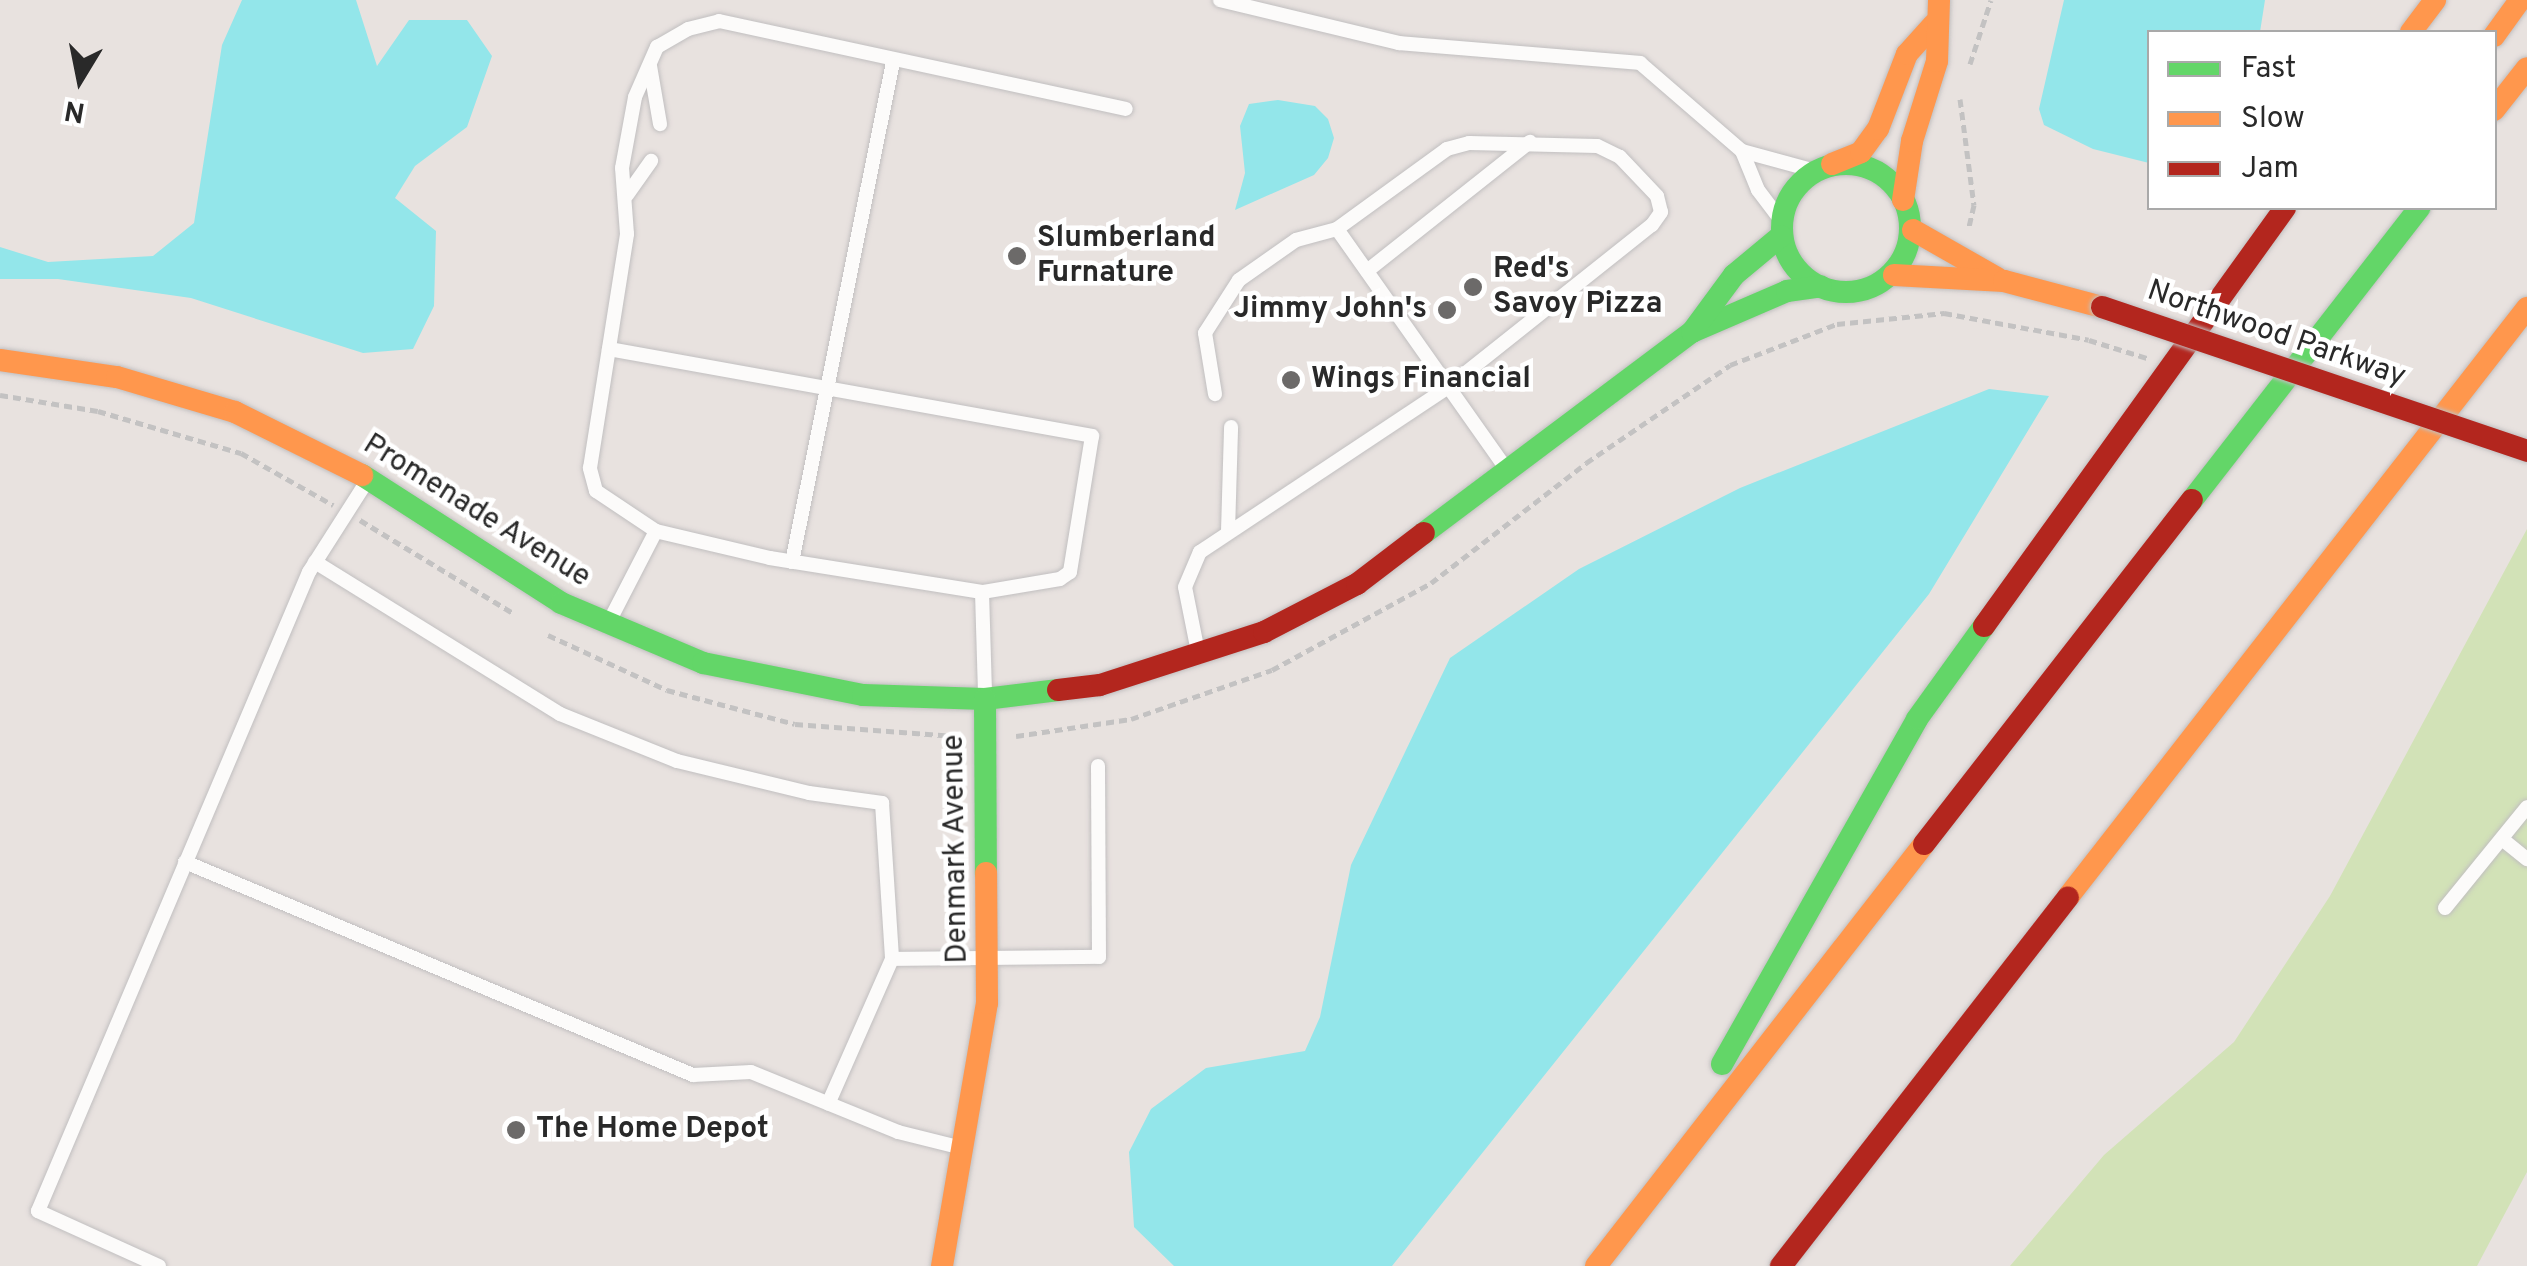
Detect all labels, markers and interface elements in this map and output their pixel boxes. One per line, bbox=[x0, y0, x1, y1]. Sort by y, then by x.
north arrow bbox=[30, 30, 130, 130]
legend bbox=[2147, 30, 2497, 210]
text: Fast bbox=[2241, 51, 2296, 88]
text: N bbox=[62, 90, 88, 129]
text: Slow bbox=[2241, 101, 2305, 138]
text: Jam bbox=[2241, 151, 2299, 188]
place label: Slumberland Furnature bbox=[1037, 221, 1216, 292]
marker: Slumberland Furnature bbox=[1006, 245, 1028, 267]
place label: Red's Savoy Pizza bbox=[1493, 252, 1662, 322]
street label: Northwood Parkway bbox=[2142, 274, 2410, 396]
marker: Red's Savoy Pizza bbox=[1462, 276, 1484, 298]
place label: Jimmy John's bbox=[1233, 292, 1427, 328]
marker: Jimmy John's bbox=[1436, 299, 1458, 321]
place label: Wings Financial bbox=[1311, 362, 1531, 398]
marker: Wings Financial bbox=[1280, 369, 1302, 391]
street label: Promenade Avenue bbox=[355, 427, 597, 597]
street label: Denmark Avenue bbox=[937, 734, 977, 964]
place label: The Home Depot bbox=[536, 1112, 769, 1148]
marker: The Home Depot bbox=[505, 1119, 527, 1141]

